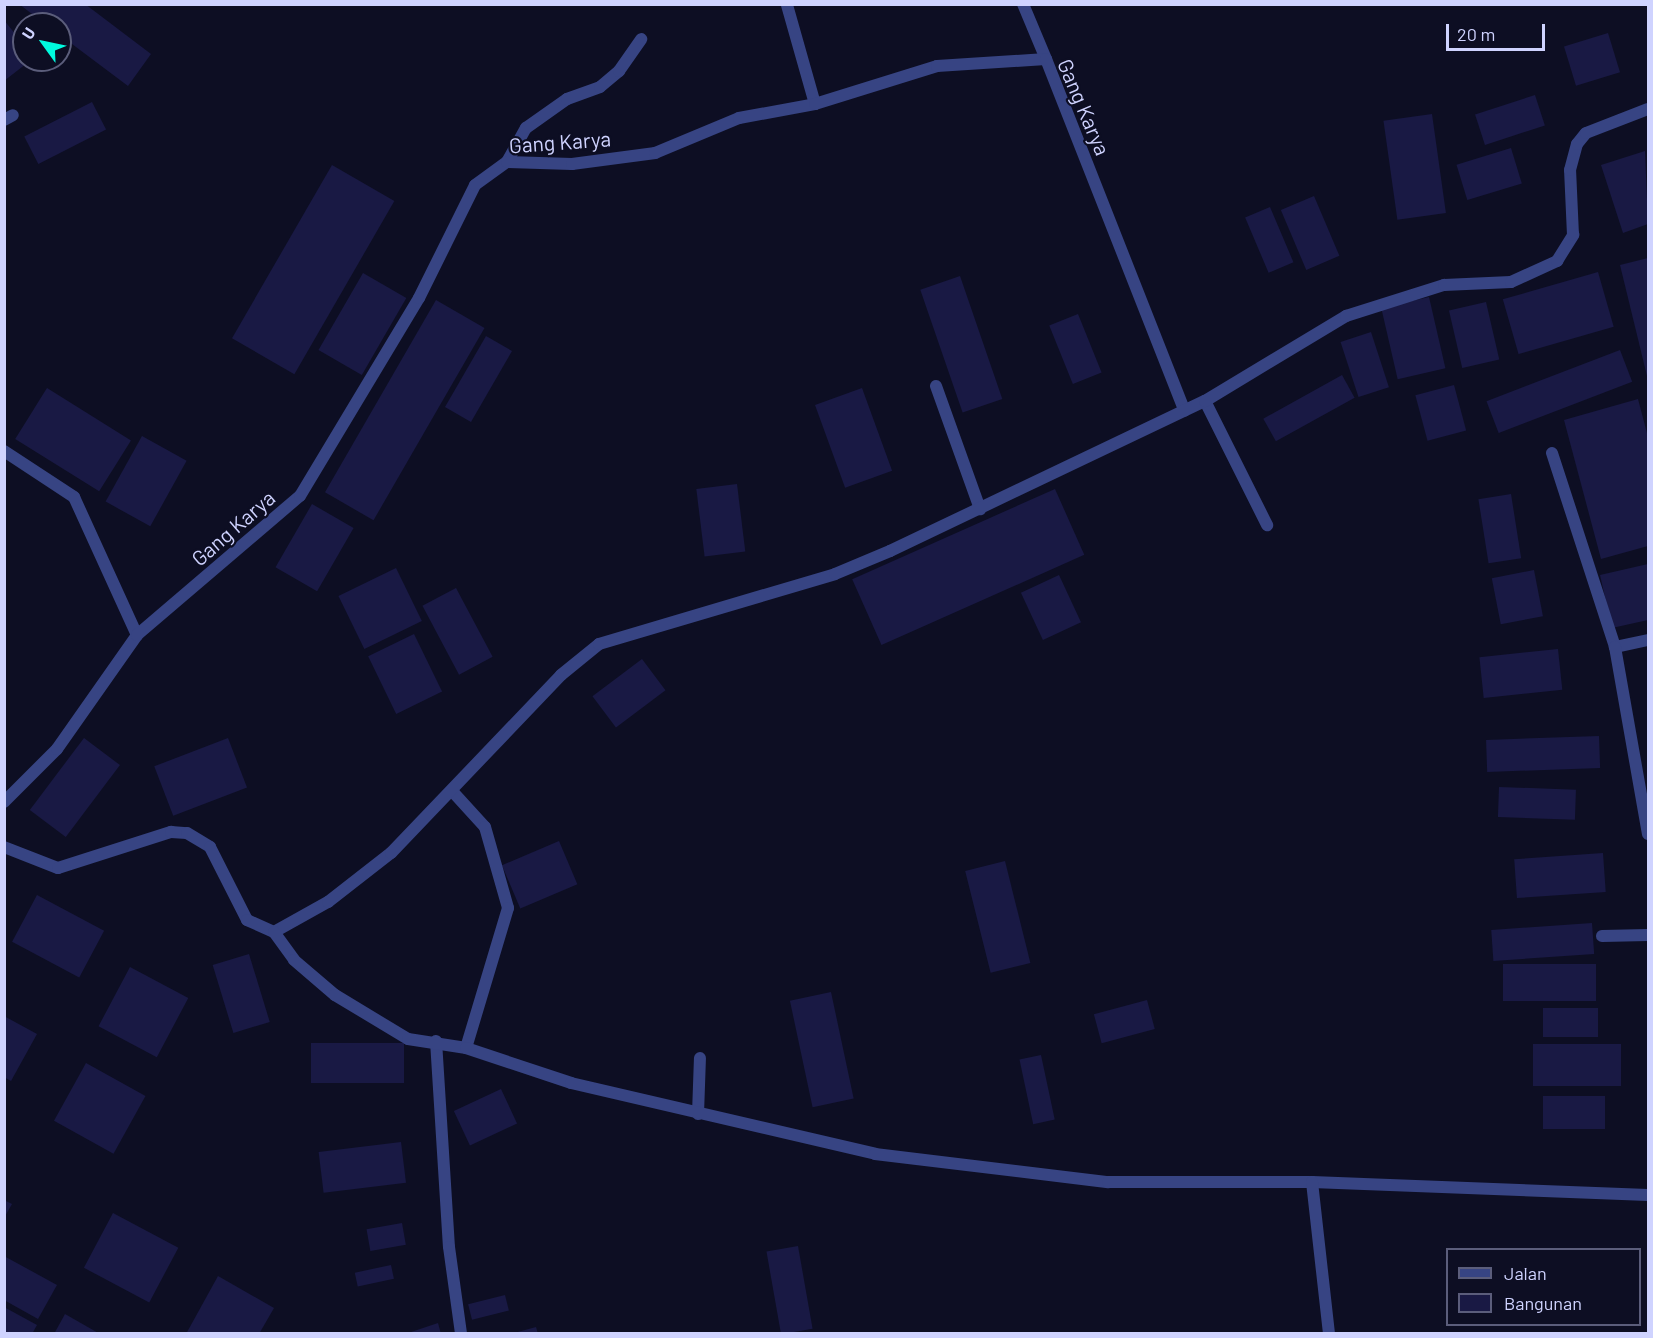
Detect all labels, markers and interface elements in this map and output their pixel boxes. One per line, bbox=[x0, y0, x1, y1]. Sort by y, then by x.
north arrow bbox=[12, 12, 72, 72]
scale bar bbox=[1449, 12, 1548, 50]
text: 20 m bbox=[1457, 23, 1495, 45]
text: U bbox=[17, 24, 39, 42]
street label: Gang Karya bbox=[1052, 55, 1116, 159]
street label: Gang Karya bbox=[508, 126, 612, 158]
street label: Gang Karya bbox=[186, 485, 280, 571]
legend bbox=[1446, 1248, 1641, 1326]
text: Jalan bbox=[1504, 1262, 1547, 1284]
text: Bangunan bbox=[1504, 1292, 1582, 1314]

